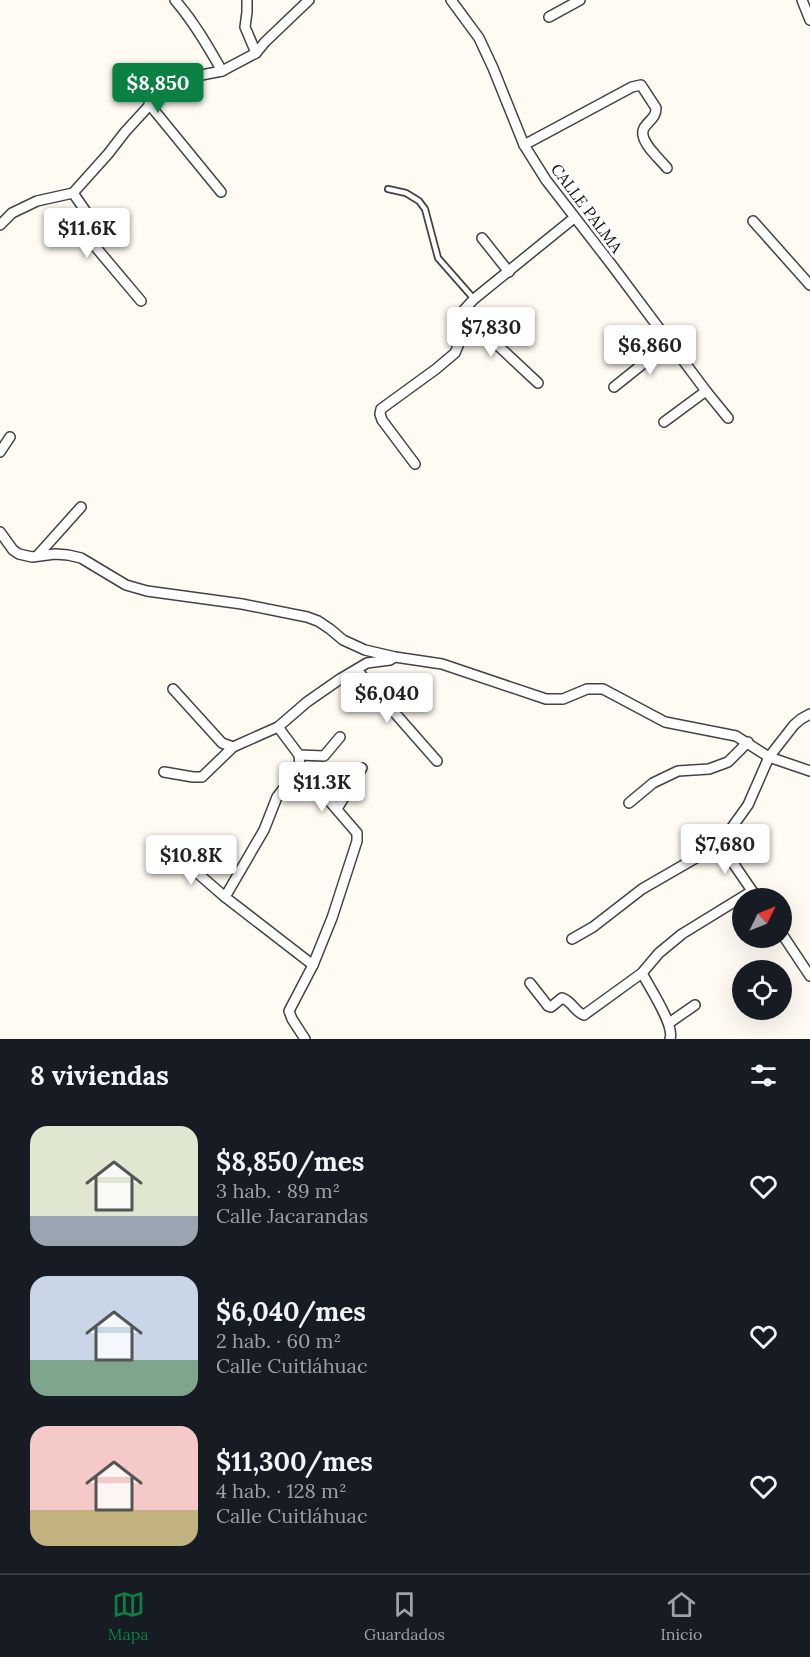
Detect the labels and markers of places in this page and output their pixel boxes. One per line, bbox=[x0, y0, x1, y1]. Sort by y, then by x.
pin: $8,850 bbox=[109, 63, 207, 114]
pin: $11.6K bbox=[38, 208, 136, 259]
pin: $7,830 bbox=[442, 307, 540, 358]
pin: $6,860 bbox=[601, 325, 699, 376]
pin: $6,040 bbox=[338, 673, 436, 724]
pin: $11.3K bbox=[273, 762, 371, 813]
pin: $7,680 bbox=[676, 824, 774, 875]
pin: $10.8K bbox=[142, 835, 240, 886]

